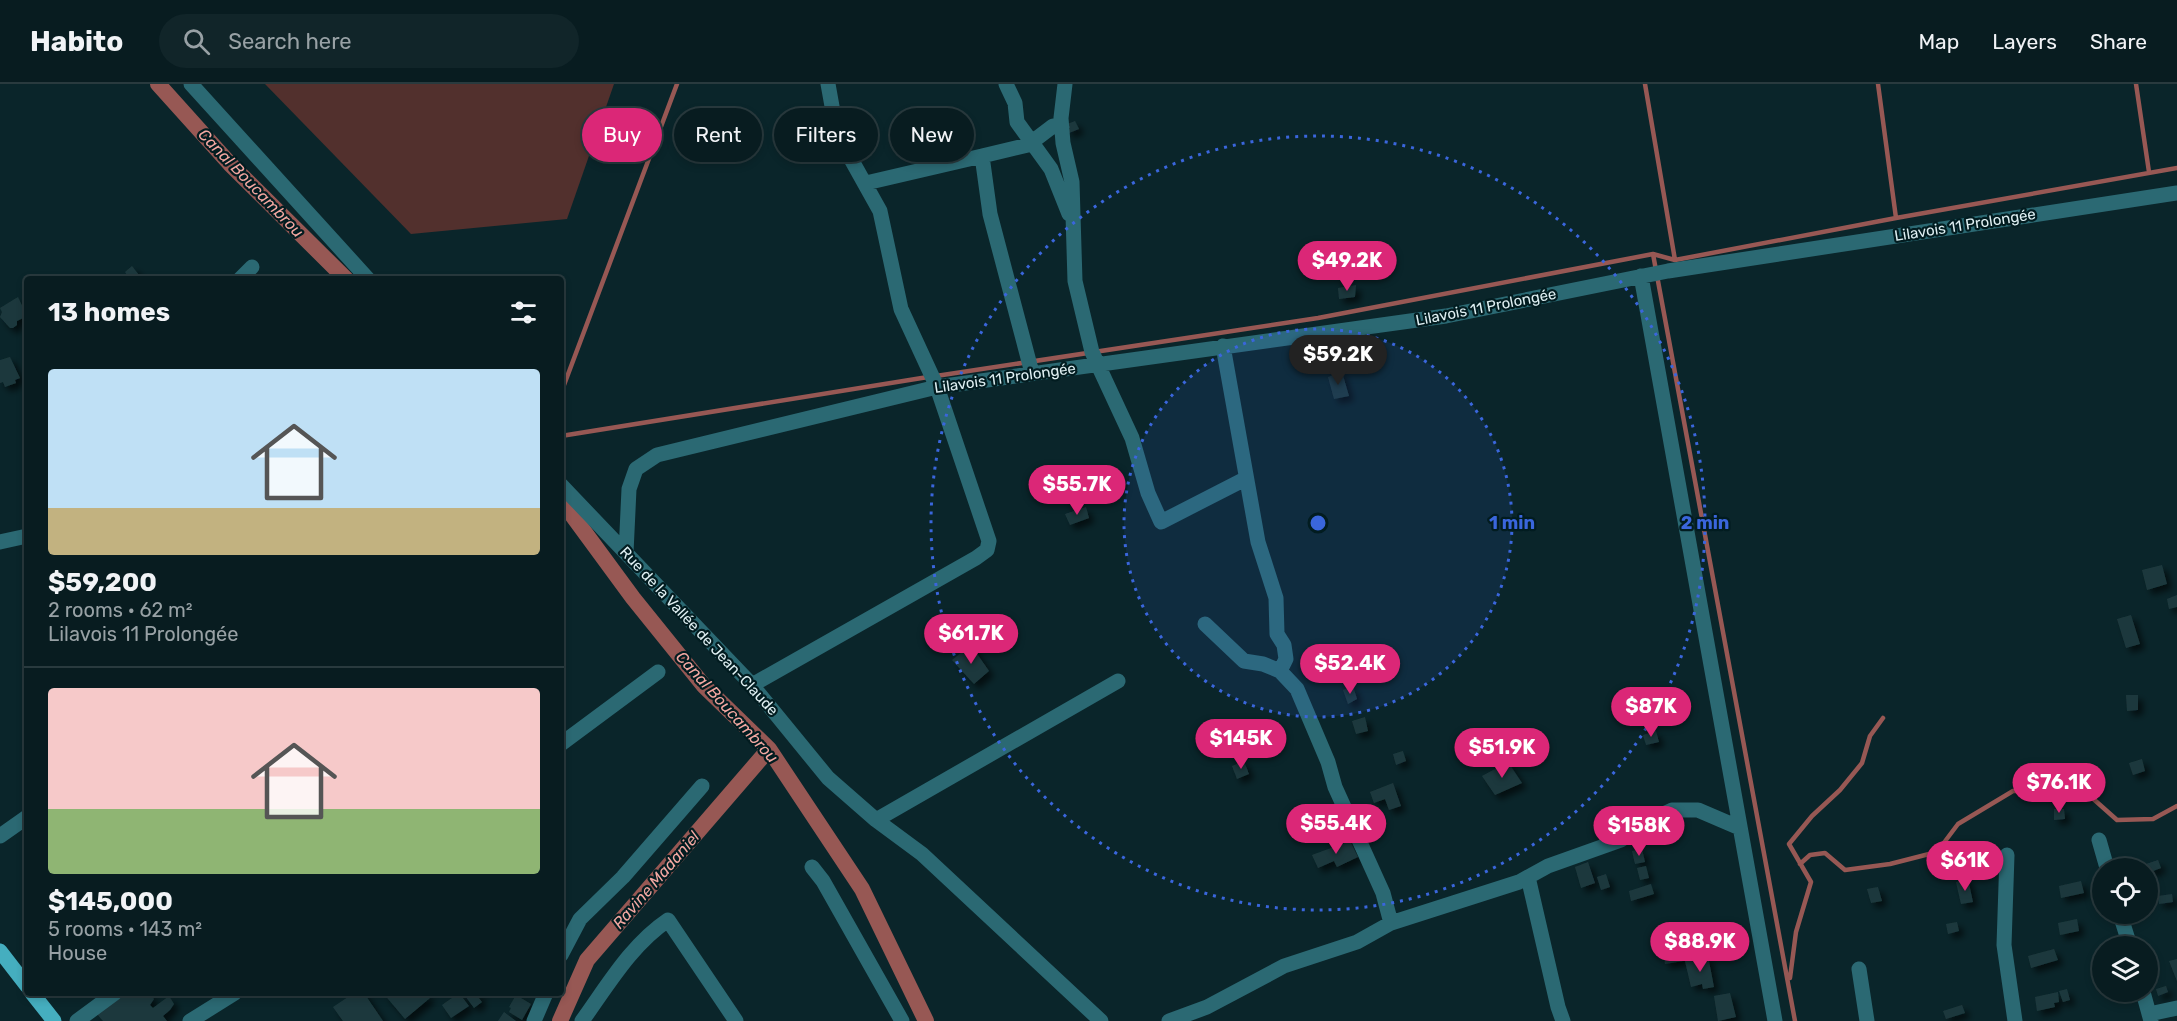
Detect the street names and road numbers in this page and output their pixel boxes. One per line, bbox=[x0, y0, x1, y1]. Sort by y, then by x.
street label: Lilavois 11 Prolongée bbox=[1893, 205, 2037, 245]
street label: Lilavois 11 Prolongée bbox=[1414, 285, 1558, 329]
street label: Lilavois 11 Prolongée bbox=[933, 359, 1077, 397]
street label: Rue de la Vallée de Jean-Claude bbox=[616, 543, 782, 719]

